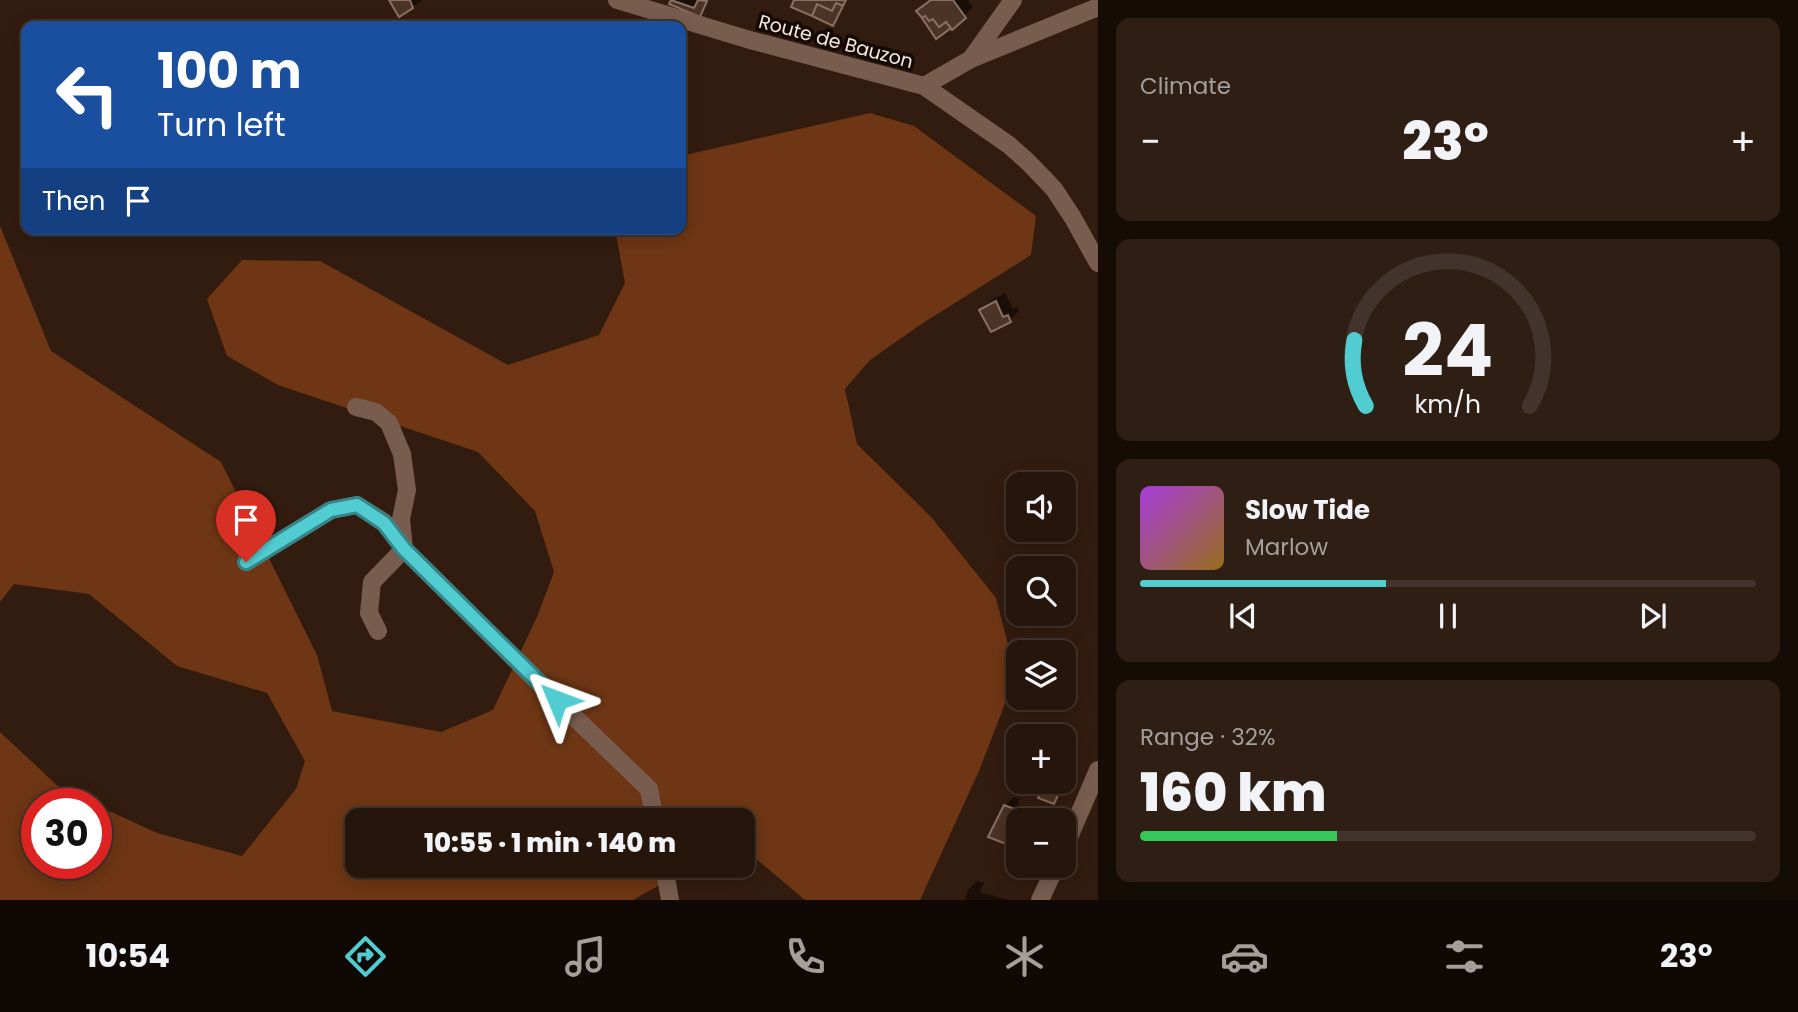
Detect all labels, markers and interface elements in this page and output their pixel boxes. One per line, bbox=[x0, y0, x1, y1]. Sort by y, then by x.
street label: Route de Bauzon bbox=[756, 8, 916, 75]
text: 100 m bbox=[157, 37, 302, 105]
icon: left bbox=[42, 49, 133, 140]
text: Climate bbox=[1140, 70, 1231, 102]
text: Turn left bbox=[157, 102, 286, 147]
text: 23° bbox=[1402, 105, 1489, 178]
text: − bbox=[1140, 115, 1161, 168]
text: + bbox=[1730, 115, 1756, 168]
icon: arrive bbox=[119, 182, 157, 220]
text: Then bbox=[42, 183, 105, 219]
text: 24 bbox=[1403, 300, 1493, 401]
text: km/h bbox=[1415, 387, 1481, 422]
map controls bbox=[1006, 472, 1076, 878]
button: sound bbox=[1006, 472, 1076, 542]
pin bbox=[216, 490, 276, 562]
text: Slow Tide bbox=[1245, 492, 1370, 528]
icon: arrive bbox=[227, 501, 265, 539]
text: Marlow bbox=[1245, 531, 1328, 563]
button: search bbox=[1006, 556, 1076, 626]
icon: previous bbox=[1224, 597, 1262, 635]
icon: pause bbox=[1429, 597, 1467, 635]
icon: next bbox=[1634, 597, 1672, 635]
button: layers bbox=[1006, 640, 1076, 710]
position arrow bbox=[520, 663, 594, 737]
text: Range · 32% bbox=[1140, 721, 1275, 753]
button: + bbox=[1006, 724, 1076, 794]
text: 160 km bbox=[1140, 756, 1326, 829]
speed limit sign: 30 bbox=[21, 788, 112, 879]
button: − bbox=[1006, 808, 1076, 878]
text: 10:55 · 1 min · 140 m bbox=[424, 825, 676, 861]
icon: directions bbox=[341, 932, 390, 981]
icon: music bbox=[561, 932, 610, 981]
icon: phone bbox=[781, 932, 830, 981]
icon: climate bbox=[1000, 932, 1049, 981]
icon: car bbox=[1220, 932, 1269, 981]
icon: filters bbox=[1440, 932, 1489, 981]
text: 10:54 bbox=[85, 933, 170, 978]
text: 23° bbox=[1660, 933, 1712, 978]

